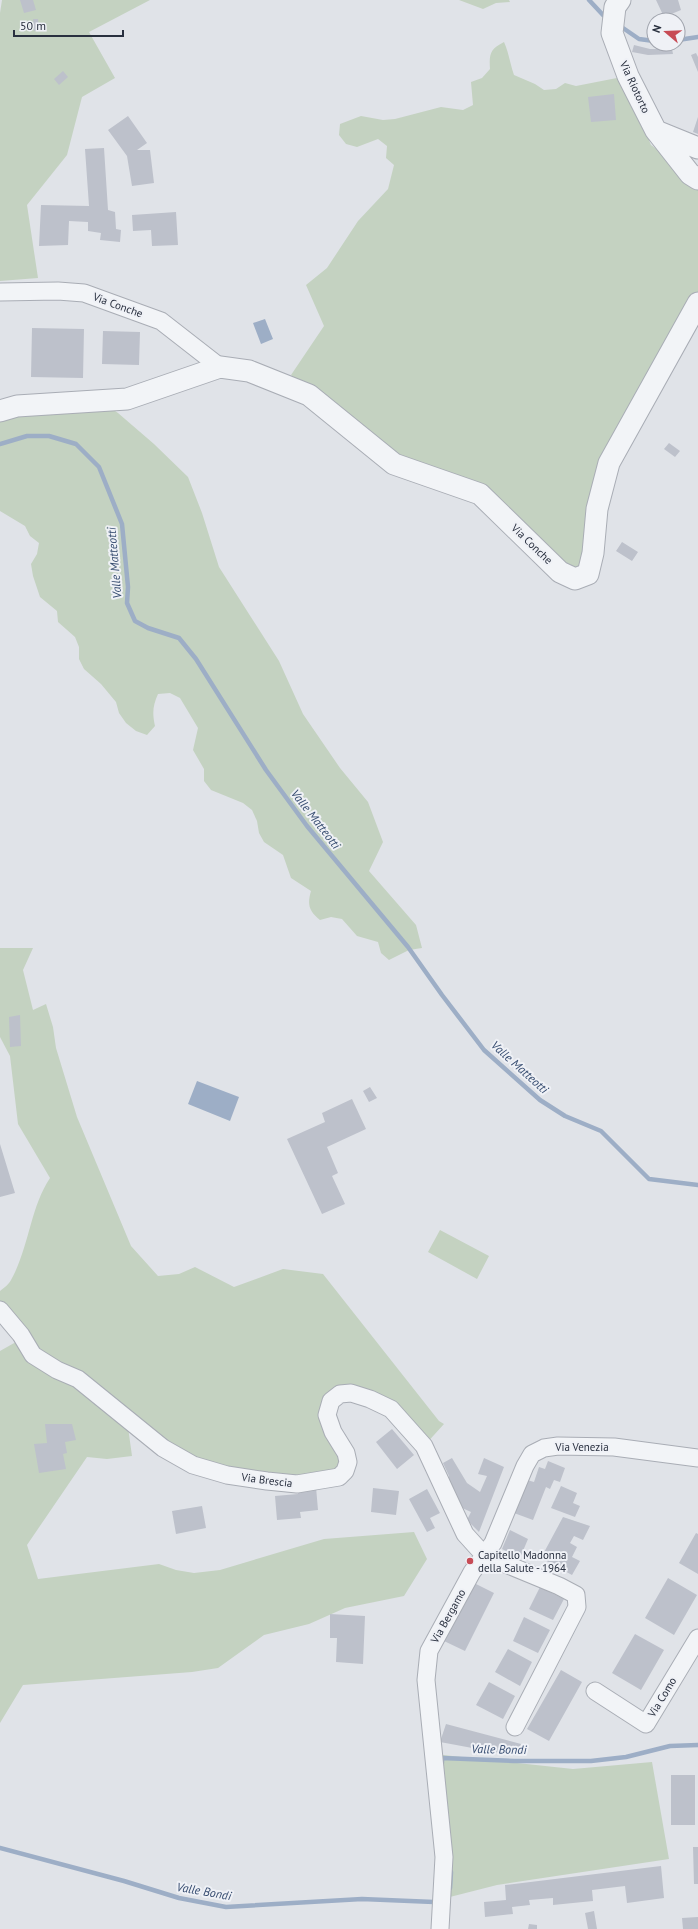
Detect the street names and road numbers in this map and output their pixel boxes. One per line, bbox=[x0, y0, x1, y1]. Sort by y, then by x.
street label: Via Riotorto bbox=[616, 58, 653, 115]
street label: Via Conche bbox=[90, 289, 145, 321]
street label: Via Conche bbox=[508, 520, 556, 567]
street label: Via Venezia bbox=[554, 1440, 609, 1454]
street label: Via Brescia bbox=[240, 1470, 293, 1490]
street label: Via Bergamo bbox=[427, 1586, 469, 1646]
street label: Via Como bbox=[644, 1674, 679, 1720]

